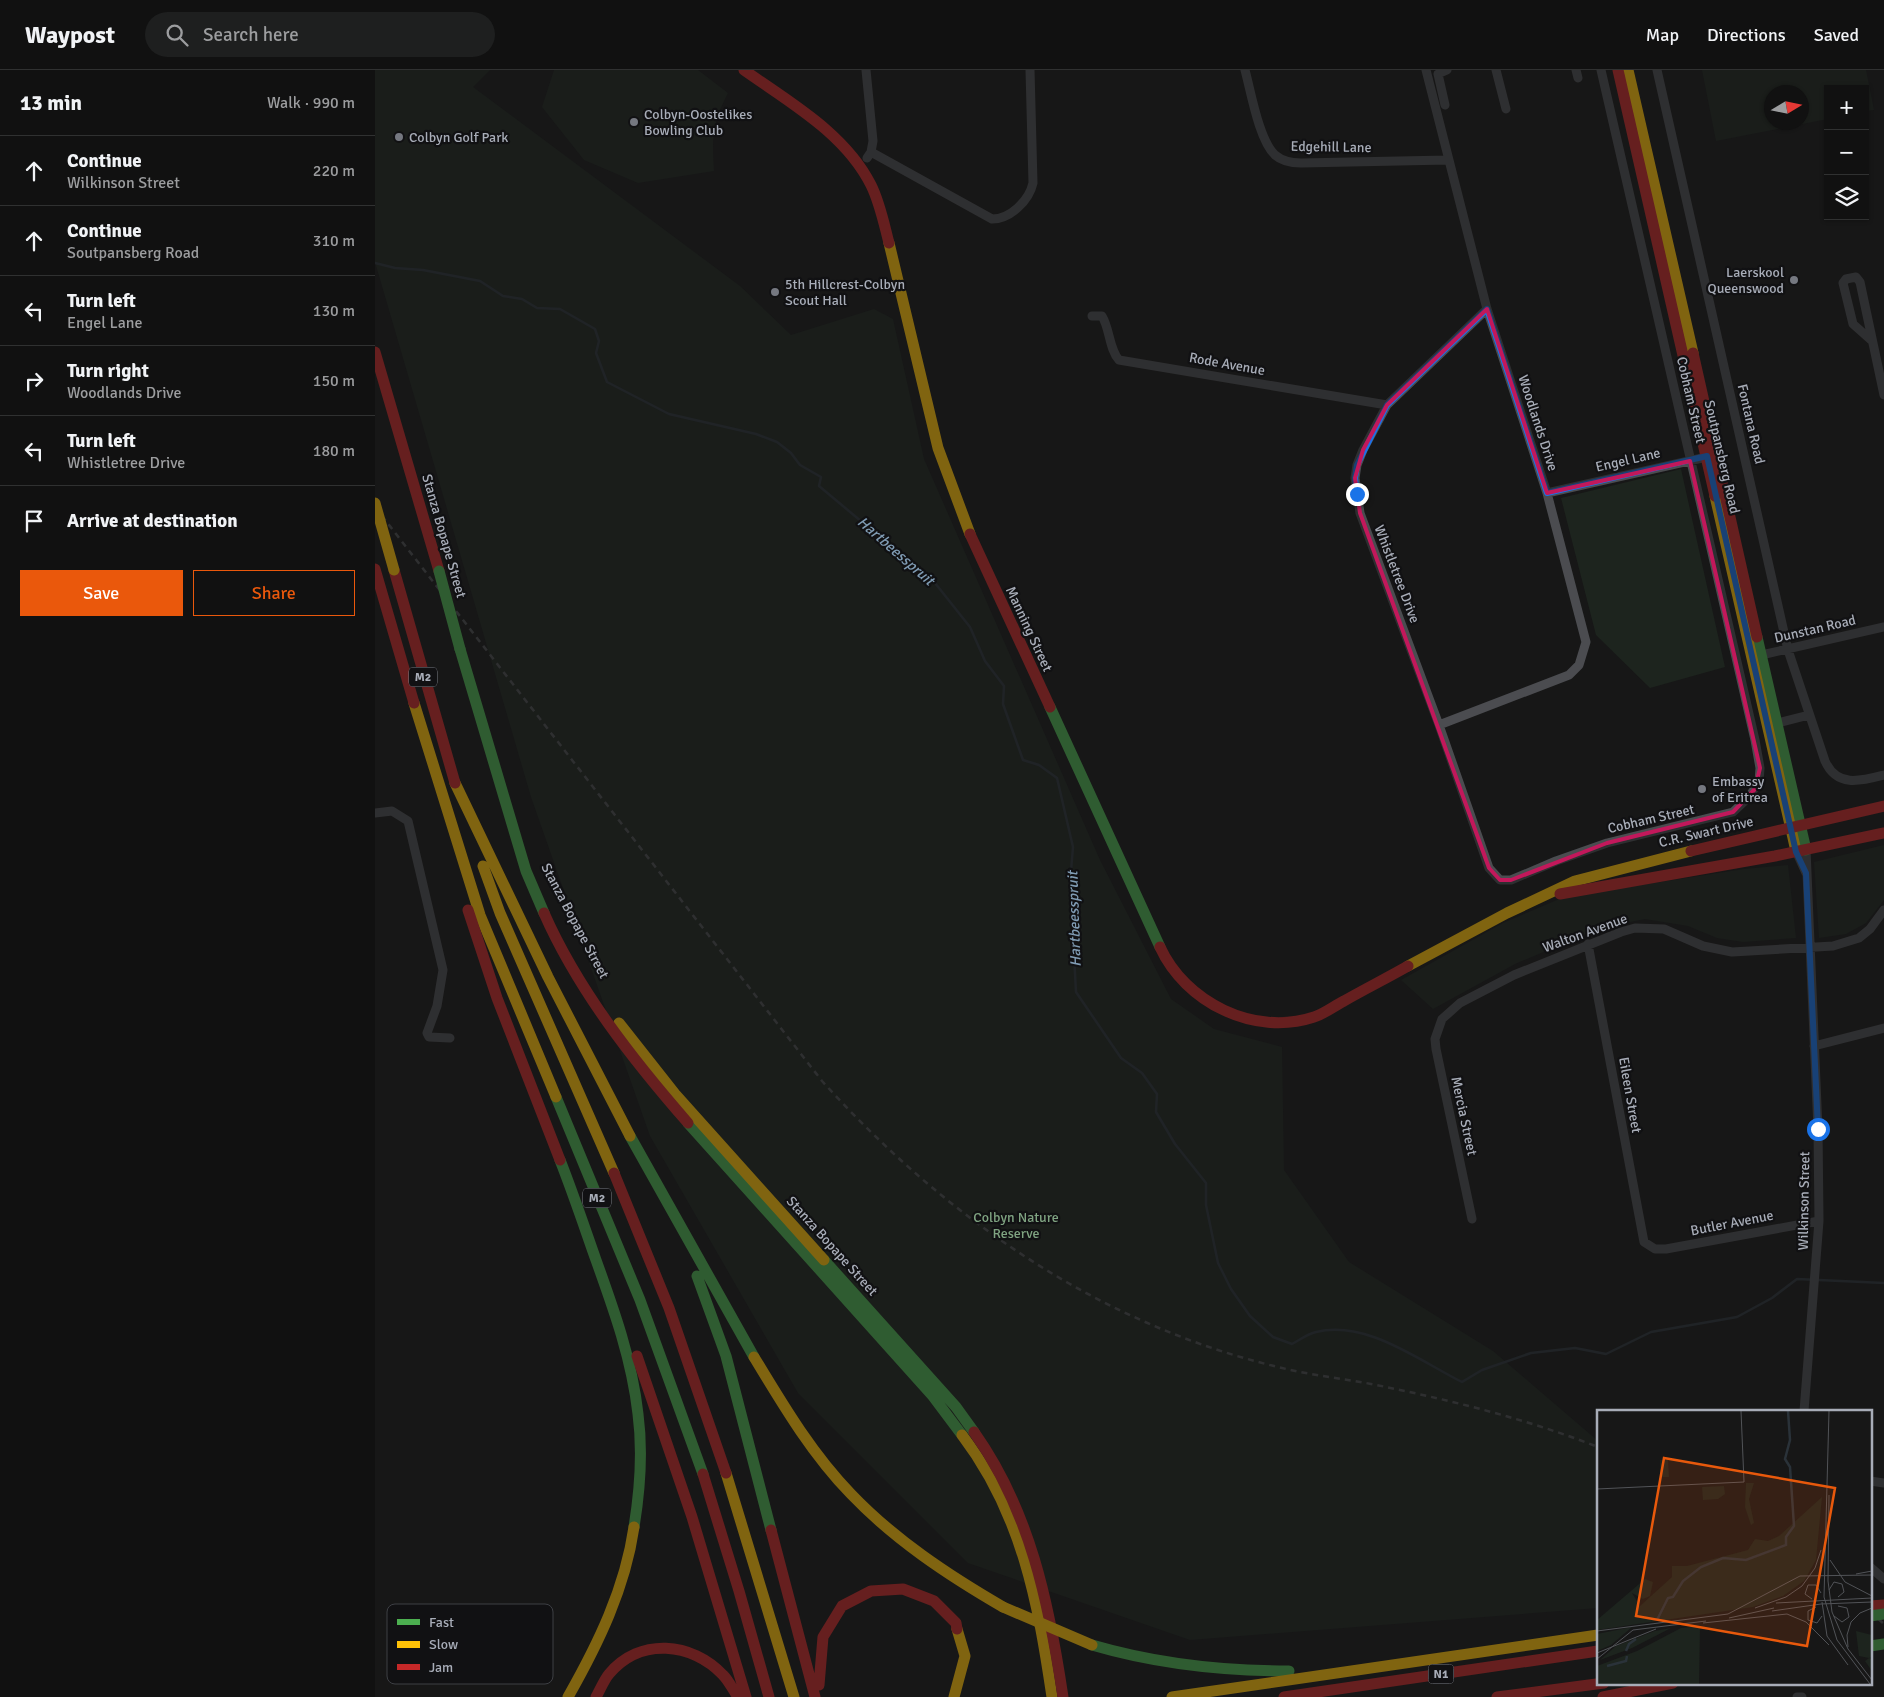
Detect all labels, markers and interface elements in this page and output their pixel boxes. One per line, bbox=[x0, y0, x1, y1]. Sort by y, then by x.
search box bbox=[145, 12, 495, 57]
text: Waypost bbox=[25, 20, 115, 50]
icon: search bbox=[163, 21, 191, 49]
text: Search here bbox=[203, 23, 299, 47]
text: Map bbox=[1646, 24, 1679, 46]
text: Directions bbox=[1707, 24, 1786, 46]
text: Saved bbox=[1814, 24, 1859, 46]
north arrow bbox=[1764, 85, 1809, 130]
map controls bbox=[1824, 85, 1869, 220]
button: + bbox=[1824, 85, 1869, 130]
text: 13 min bbox=[20, 90, 82, 116]
text: Walk · 990 m bbox=[267, 93, 355, 113]
place label: Colbyn-Oostelikes Bowling Club bbox=[644, 106, 752, 139]
marker: Colbyn-Oostelikes Bowling Club bbox=[628, 116, 640, 128]
place label: Colbyn Golf Park bbox=[409, 129, 508, 146]
button: − bbox=[1824, 130, 1869, 175]
marker: Colbyn Golf Park bbox=[393, 131, 405, 143]
street label: Edgehill Lane bbox=[1290, 138, 1372, 156]
text: Continue bbox=[67, 149, 142, 173]
icon: ahead bbox=[20, 157, 48, 185]
text: 220 m bbox=[313, 161, 355, 181]
text: Wilkinson Street bbox=[67, 173, 180, 193]
button: layers bbox=[1824, 175, 1869, 220]
text: Continue bbox=[67, 219, 142, 243]
icon: ahead bbox=[20, 227, 48, 255]
text: 310 m bbox=[313, 231, 355, 251]
text: Soutpansberg Road bbox=[67, 243, 199, 263]
place label: Laerskool Queenswood bbox=[1708, 264, 1784, 297]
marker: Laerskool Queenswood bbox=[1788, 274, 1800, 286]
place label: 5th Hillcrest-Colbyn Scout Hall bbox=[785, 276, 905, 309]
marker: 5th Hillcrest-Colbyn Scout Hall bbox=[769, 286, 781, 298]
text: Turn left bbox=[67, 289, 136, 313]
icon: left bbox=[20, 297, 48, 325]
text: 130 m bbox=[313, 301, 355, 321]
text: Engel Lane bbox=[67, 313, 143, 333]
street label: Rode Avenue bbox=[1188, 349, 1266, 379]
street label: Cobham Street bbox=[1673, 355, 1709, 445]
text: Turn right bbox=[67, 359, 149, 383]
icon: right bbox=[20, 367, 48, 395]
text: 150 m bbox=[313, 371, 355, 391]
street label: Woodlands Drive bbox=[1514, 373, 1562, 473]
street label: Fontana Road bbox=[1734, 382, 1768, 466]
text: Woodlands Drive bbox=[67, 383, 181, 403]
street label: Soutpansberg Road bbox=[1701, 399, 1743, 515]
text: Turn left bbox=[67, 429, 136, 453]
icon: left bbox=[20, 437, 48, 465]
text: 180 m bbox=[313, 441, 355, 461]
street label: Engel Lane bbox=[1594, 444, 1662, 476]
text: Whistletree Drive bbox=[67, 453, 185, 473]
street label: Stanza Bopape Street bbox=[418, 472, 470, 600]
route end bbox=[1346, 483, 1369, 506]
icon: arrive bbox=[20, 507, 48, 535]
text: Arrive at destination bbox=[67, 509, 238, 533]
water label: Hartbeesspruit bbox=[854, 513, 939, 590]
street label: Whistletree Drive bbox=[1371, 523, 1423, 625]
button: Save bbox=[20, 570, 183, 616]
button: Share bbox=[193, 570, 355, 616]
street label: Manning Street bbox=[1002, 584, 1056, 674]
street label: Dunstan Road bbox=[1773, 611, 1857, 647]
road number: M2 bbox=[409, 668, 437, 686]
place label: Embassy of Eritrea bbox=[1712, 773, 1768, 806]
marker: Embassy of Eritrea bbox=[1696, 783, 1708, 795]
street label: Cobham Street bbox=[1606, 801, 1696, 837]
street label: C.R. Swart Drive bbox=[1657, 813, 1755, 851]
street label: Stanza Bopape Street bbox=[537, 860, 613, 982]
water label: Hartbeesspruit bbox=[1063, 869, 1085, 967]
street label: Walton Avenue bbox=[1540, 910, 1630, 956]
street label: Eileen Street bbox=[1615, 1056, 1645, 1134]
street label: Mercia Street bbox=[1447, 1075, 1481, 1157]
route start bbox=[1807, 1118, 1830, 1141]
street label: Wilkinson Street bbox=[1795, 1151, 1813, 1251]
road number: M2 bbox=[583, 1188, 611, 1208]
street label: Stanza Bopape Street bbox=[783, 1193, 881, 1299]
street label: Butler Avenue bbox=[1689, 1207, 1775, 1239]
park label: Colbyn Nature Reserve bbox=[973, 1209, 1059, 1242]
inset map bbox=[1597, 1410, 1871, 1684]
legend bbox=[387, 1604, 553, 1684]
text: Fast bbox=[429, 1614, 454, 1631]
text: Slow bbox=[429, 1636, 458, 1653]
text: Jam bbox=[429, 1659, 453, 1676]
road number: N1 bbox=[1429, 1665, 1453, 1684]

